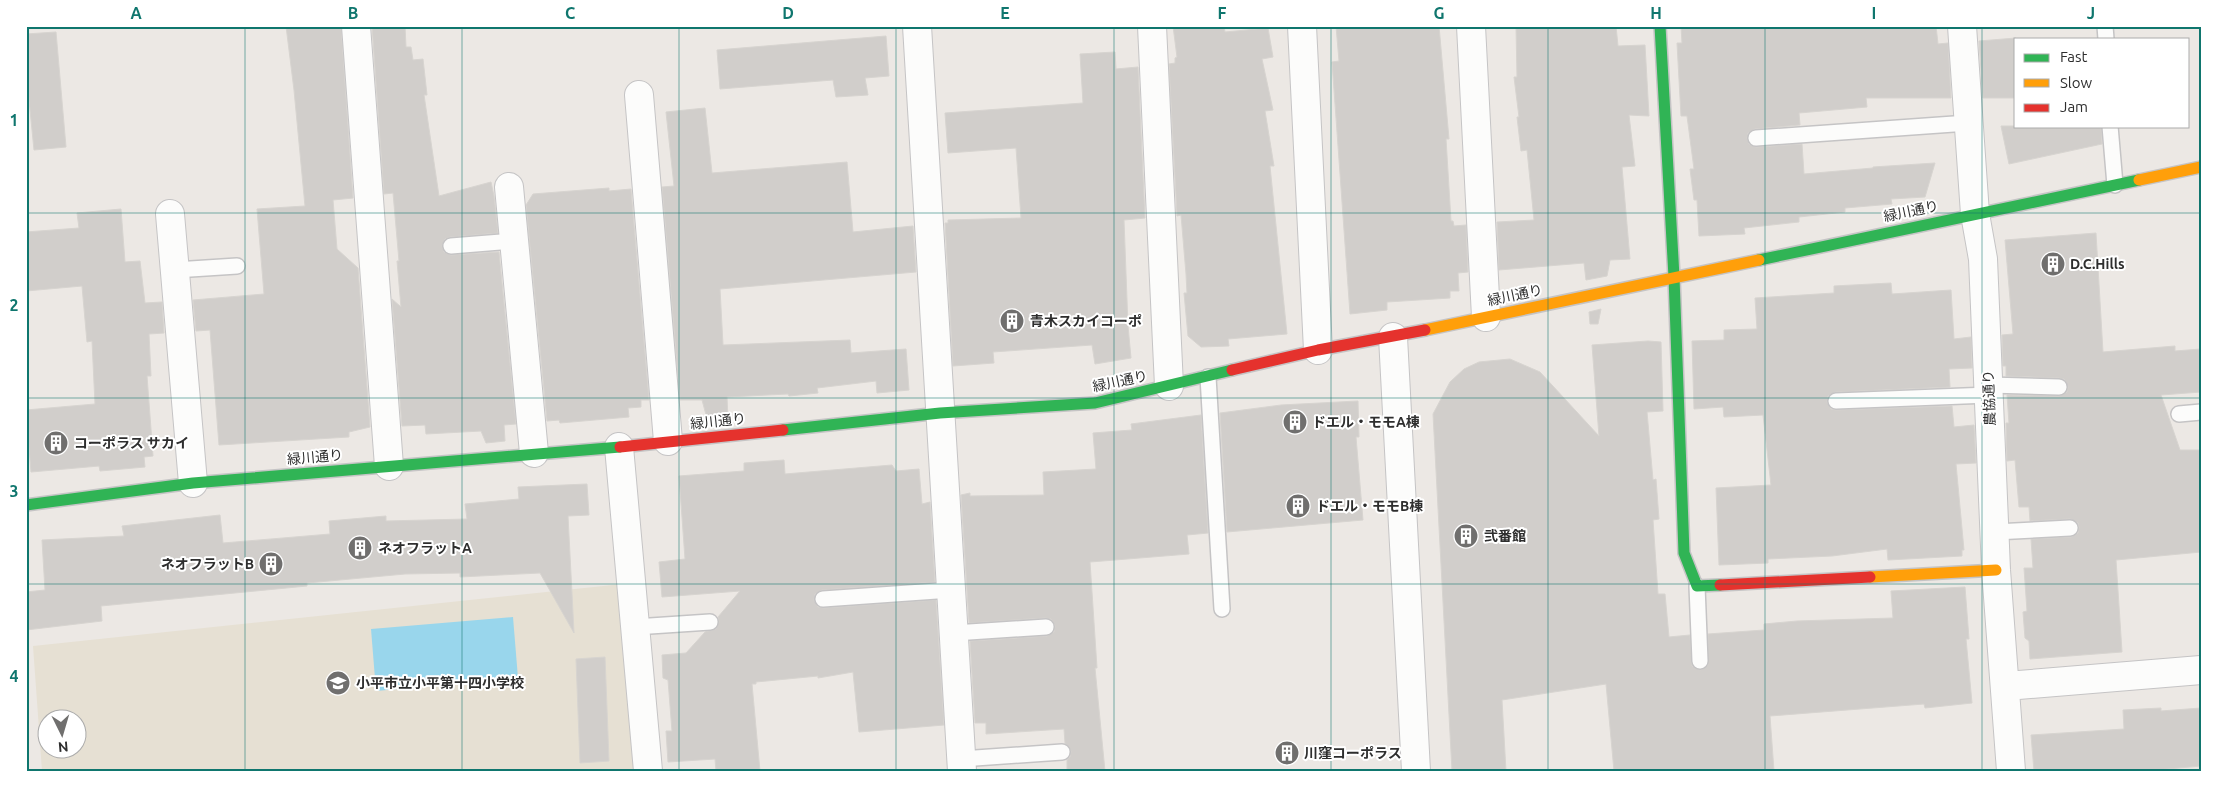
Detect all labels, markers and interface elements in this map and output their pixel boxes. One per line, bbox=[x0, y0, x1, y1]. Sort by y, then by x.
text: A bbox=[130, 4, 142, 22]
text: B bbox=[348, 4, 358, 22]
text: C bbox=[565, 4, 575, 22]
text: D bbox=[782, 4, 794, 22]
text: E bbox=[1000, 4, 1010, 22]
text: F bbox=[1218, 4, 1227, 22]
text: G bbox=[1433, 4, 1445, 22]
text: H bbox=[1650, 4, 1662, 22]
text: I bbox=[1872, 4, 1876, 22]
text: J bbox=[2087, 4, 2095, 22]
legend bbox=[2014, 38, 2190, 128]
text: Fast bbox=[2060, 48, 2088, 65]
text: Slow bbox=[2060, 74, 2093, 91]
text: Jam bbox=[2060, 98, 2088, 115]
text: 1 bbox=[9, 111, 19, 129]
street label: 緑川通り bbox=[1882, 197, 1940, 225]
building icon: D.C.Hills bbox=[2040, 251, 2066, 277]
place label: D.C.Hills bbox=[2070, 256, 2125, 272]
street label: 緑川通り bbox=[1486, 281, 1544, 309]
text: 2 bbox=[9, 296, 19, 314]
building icon: 青木スカイコーポ bbox=[999, 308, 1025, 334]
place label: 青木スカイコーポ bbox=[1030, 313, 1142, 329]
street label: 緑川通り bbox=[1091, 367, 1149, 395]
street label: 農協通り bbox=[1980, 370, 1998, 426]
building icon: ドエル・モモA棟 bbox=[1282, 409, 1308, 435]
street label: 緑川通り bbox=[689, 410, 747, 432]
place label: ドエル・モモA棟 bbox=[1312, 414, 1420, 430]
building icon: コーポラス サカイ bbox=[43, 430, 69, 456]
place label: コーポラス サカイ bbox=[74, 435, 189, 451]
street label: 緑川通り bbox=[286, 447, 344, 467]
text: 3 bbox=[9, 482, 19, 500]
building icon: ドエル・モモB棟 bbox=[1285, 493, 1311, 519]
place label: ドエル・モモB棟 bbox=[1316, 498, 1423, 514]
building icon: 弐番館 bbox=[1453, 523, 1479, 549]
place label: 弐番館 bbox=[1484, 528, 1526, 544]
building icon: ネオフラットA bbox=[347, 535, 373, 561]
place label: ネオフラットA bbox=[378, 540, 472, 556]
building icon: ネオフラットB bbox=[258, 551, 284, 577]
place label: ネオフラットB bbox=[161, 556, 254, 572]
text: 4 bbox=[9, 667, 19, 685]
school or university icon: 小平市立小平第十四小学校 bbox=[325, 670, 351, 696]
place label: 小平市立小平第十四小学校 bbox=[356, 675, 524, 691]
north arrow bbox=[38, 710, 88, 760]
text: N bbox=[57, 739, 69, 755]
building icon: 川窪コーポラス bbox=[1274, 740, 1300, 766]
place label: 川窪コーポラス bbox=[1304, 745, 1402, 761]

